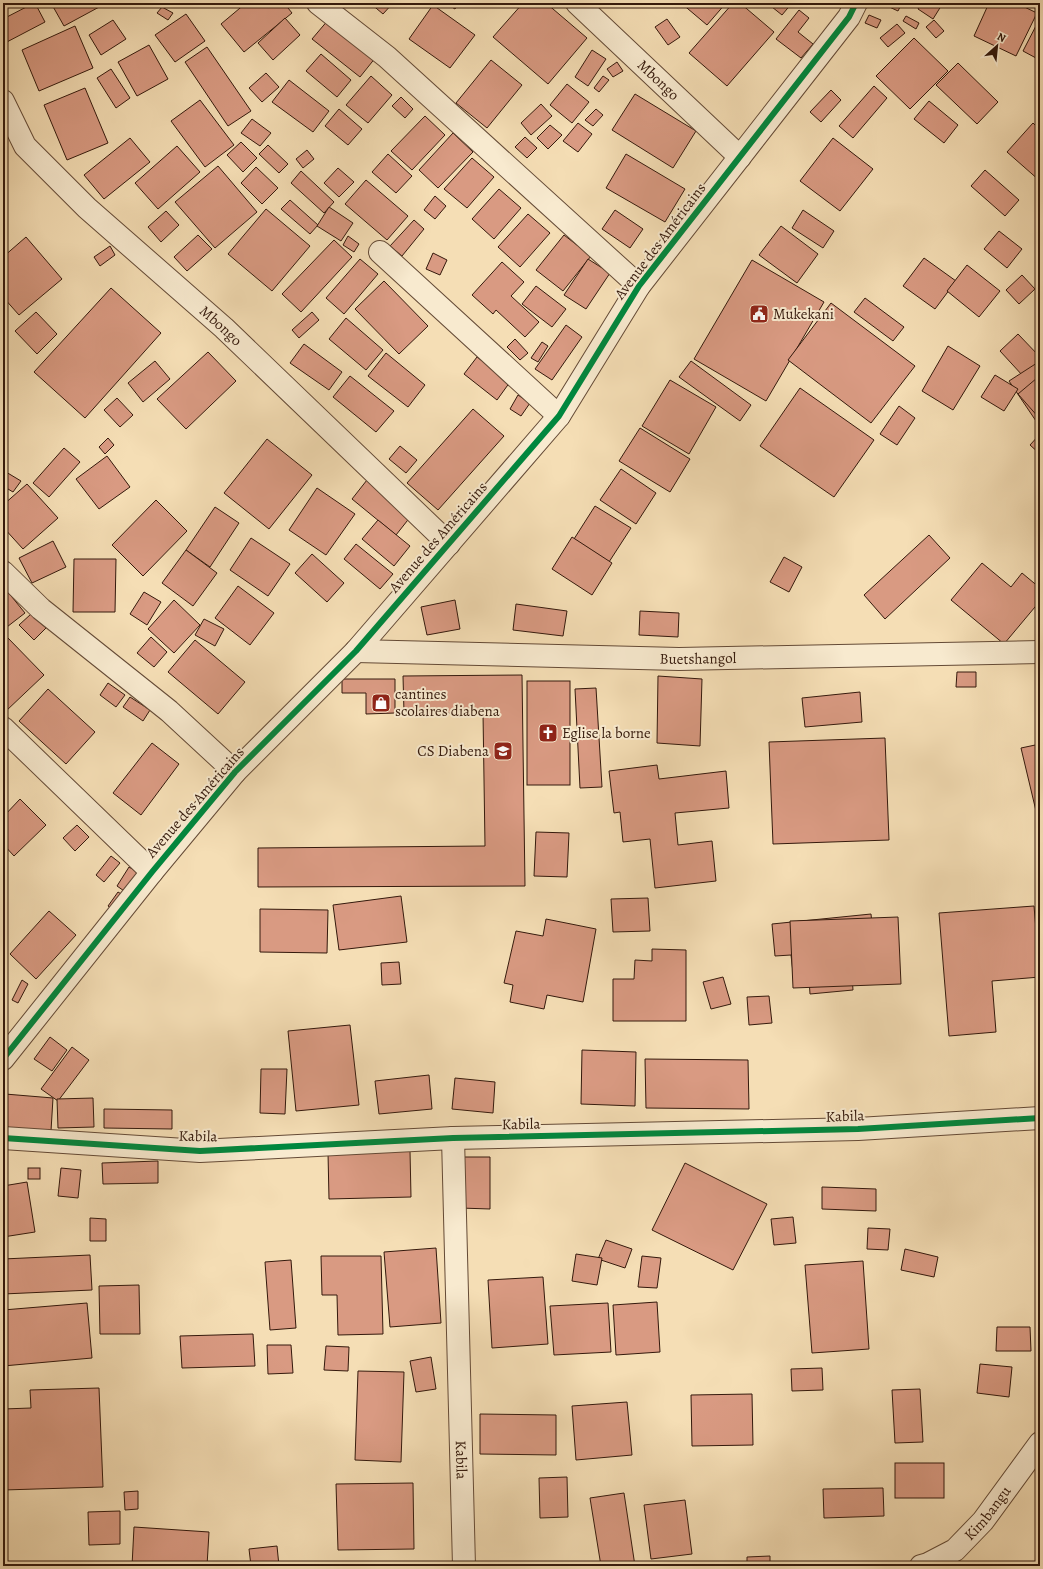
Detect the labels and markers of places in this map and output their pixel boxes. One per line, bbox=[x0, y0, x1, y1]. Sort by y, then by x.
public building icon: Mukekani bbox=[748, 303, 770, 325]
place label: Mukekani bbox=[773, 304, 834, 324]
place label: cantines scolaires diabena bbox=[395, 684, 500, 721]
shop icon: cantines scolaires diabena bbox=[370, 692, 392, 714]
church icon: Eglise la borne bbox=[537, 722, 559, 744]
place label: Eglise la borne bbox=[562, 723, 651, 743]
school or university icon: CS Diabena bbox=[492, 740, 514, 762]
place label: CS Diabena bbox=[417, 741, 489, 761]

